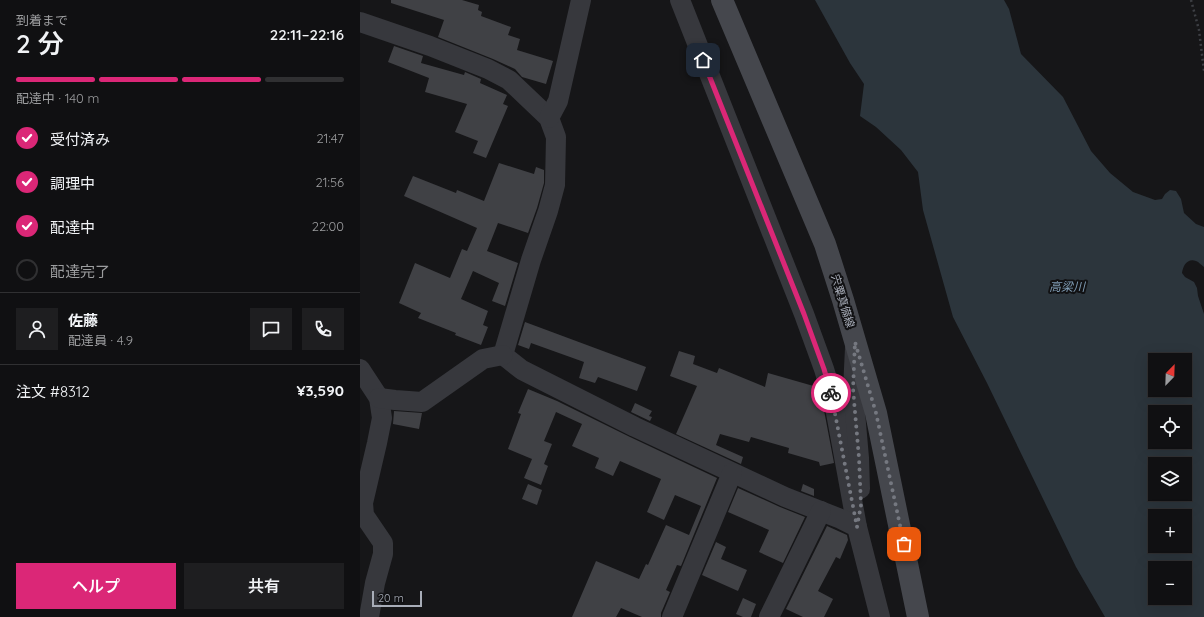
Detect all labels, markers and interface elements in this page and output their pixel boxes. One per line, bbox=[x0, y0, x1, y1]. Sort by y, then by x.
text: 到着まで bbox=[16, 12, 68, 28]
text: 22:11–22:16 bbox=[270, 25, 344, 44]
text: 2 分 bbox=[16, 27, 64, 60]
pin bbox=[686, 43, 720, 77]
icon: home bbox=[692, 49, 714, 71]
text: 配達中 · 140 m bbox=[16, 90, 99, 106]
icon: check bbox=[16, 127, 38, 149]
text: 受付済み bbox=[50, 130, 110, 149]
text: 21:47 bbox=[316, 130, 344, 146]
icon: check bbox=[16, 171, 38, 193]
text: 調理中 bbox=[50, 174, 95, 193]
text: 21:56 bbox=[315, 174, 344, 190]
icon: check bbox=[16, 215, 38, 237]
text: 配達中 bbox=[50, 218, 95, 237]
text: 22:00 bbox=[312, 218, 344, 234]
text: 配達完了 bbox=[50, 262, 110, 281]
street label: 宍粟真備線 bbox=[828, 273, 858, 329]
water label: 高梁川 bbox=[1049, 279, 1087, 294]
button: person bbox=[16, 308, 58, 350]
button: chat bbox=[250, 308, 292, 350]
button: phone bbox=[302, 308, 344, 350]
text: 佐藤 bbox=[68, 311, 98, 330]
text: 配達員 · 4.9 bbox=[68, 332, 133, 348]
north arrow bbox=[1148, 353, 1192, 397]
map controls bbox=[1148, 353, 1192, 605]
courier bbox=[811, 373, 851, 413]
text: ¥3,590 bbox=[297, 381, 344, 400]
text: 注文 #8312 bbox=[16, 382, 90, 401]
icon: bike bbox=[820, 382, 842, 404]
button: locate bbox=[1148, 405, 1192, 449]
button: layers bbox=[1148, 457, 1192, 501]
button: + bbox=[1148, 509, 1192, 553]
pin bbox=[887, 527, 921, 561]
icon: bag bbox=[893, 533, 915, 555]
button: − bbox=[1148, 561, 1192, 605]
button: ヘルプ bbox=[16, 563, 176, 609]
button: 共有 bbox=[184, 563, 344, 609]
scale bar bbox=[372, 589, 422, 608]
text: 20 m bbox=[378, 591, 404, 605]

